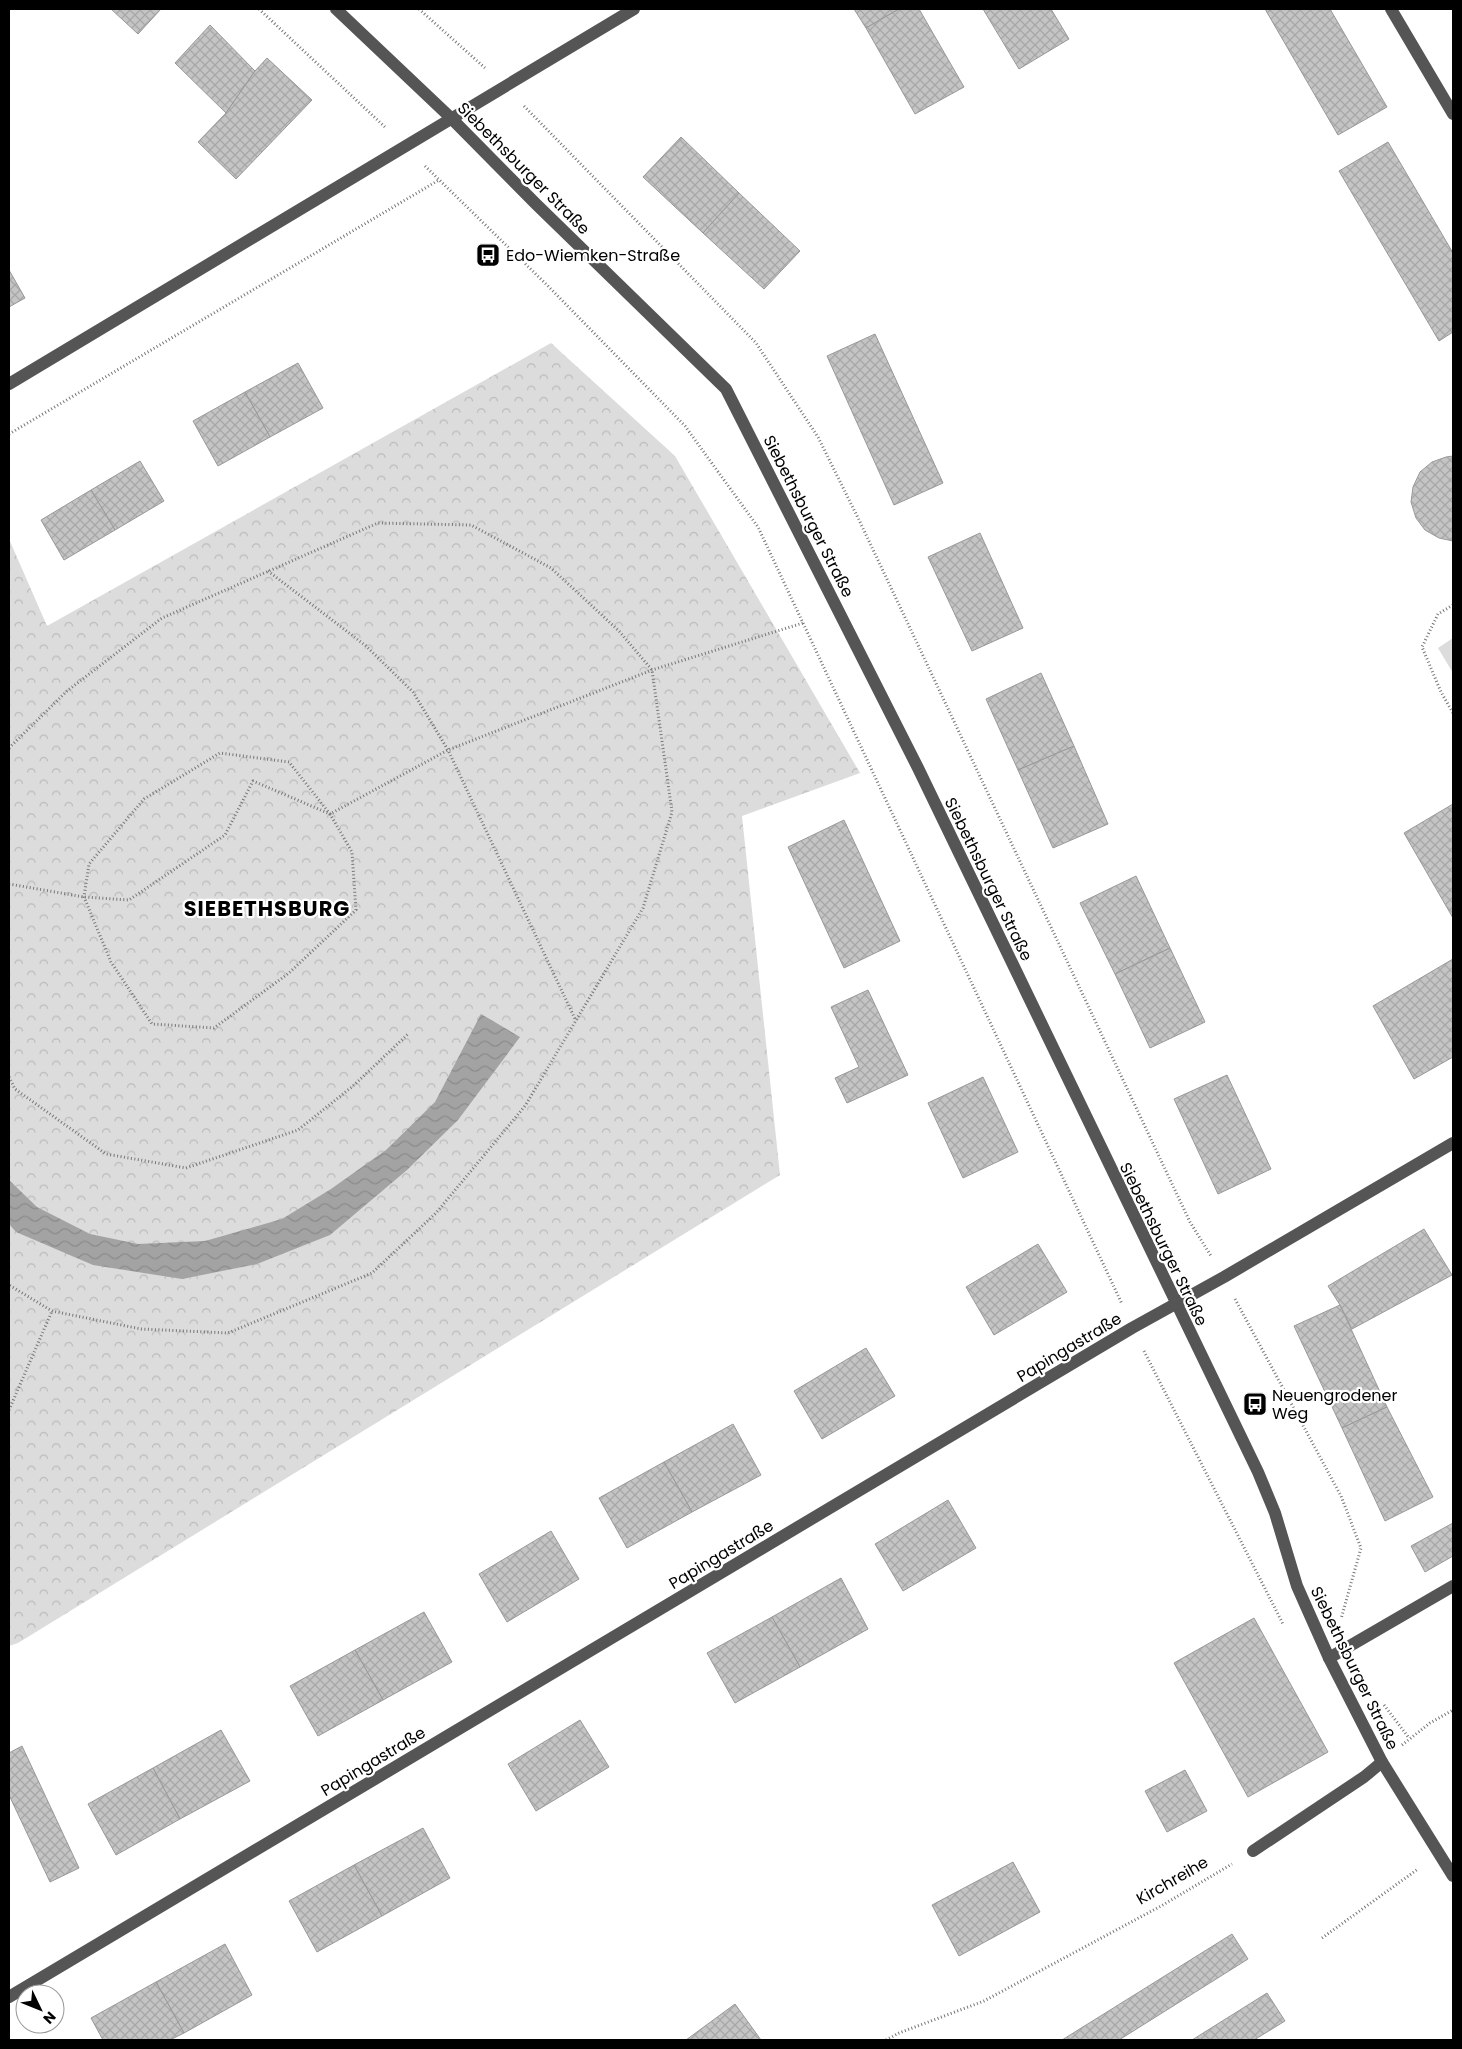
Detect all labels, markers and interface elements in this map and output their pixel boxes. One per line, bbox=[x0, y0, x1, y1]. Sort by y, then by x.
street label: Siebethsburger Straße bbox=[452, 97, 595, 240]
bus stop icon: Edo-Wiemken-Straße bbox=[475, 242, 501, 268]
place label: Edo-Wiemken-Straße bbox=[506, 244, 680, 267]
street label: Siebethsburger Straße bbox=[758, 431, 860, 601]
street label: Siebethsburger Straße bbox=[939, 794, 1038, 965]
district label: SIEBETHSBURG bbox=[184, 894, 350, 923]
street label: Siebethsburger Straße bbox=[1114, 1159, 1213, 1330]
street label: Papingastraße bbox=[1013, 1307, 1126, 1388]
place label: Neuengrodener Weg bbox=[1272, 1384, 1397, 1425]
bus stop icon: Neuengrodener Weg bbox=[1242, 1391, 1268, 1417]
street label: Papingastraße bbox=[665, 1514, 778, 1595]
street label: Siebethsburger Straße bbox=[1305, 1583, 1404, 1754]
street label: Papingastraße bbox=[317, 1721, 430, 1802]
street label: Kirchreihe bbox=[1132, 1851, 1212, 1910]
north arrow bbox=[15, 1984, 65, 2034]
text: N bbox=[39, 2007, 60, 2029]

